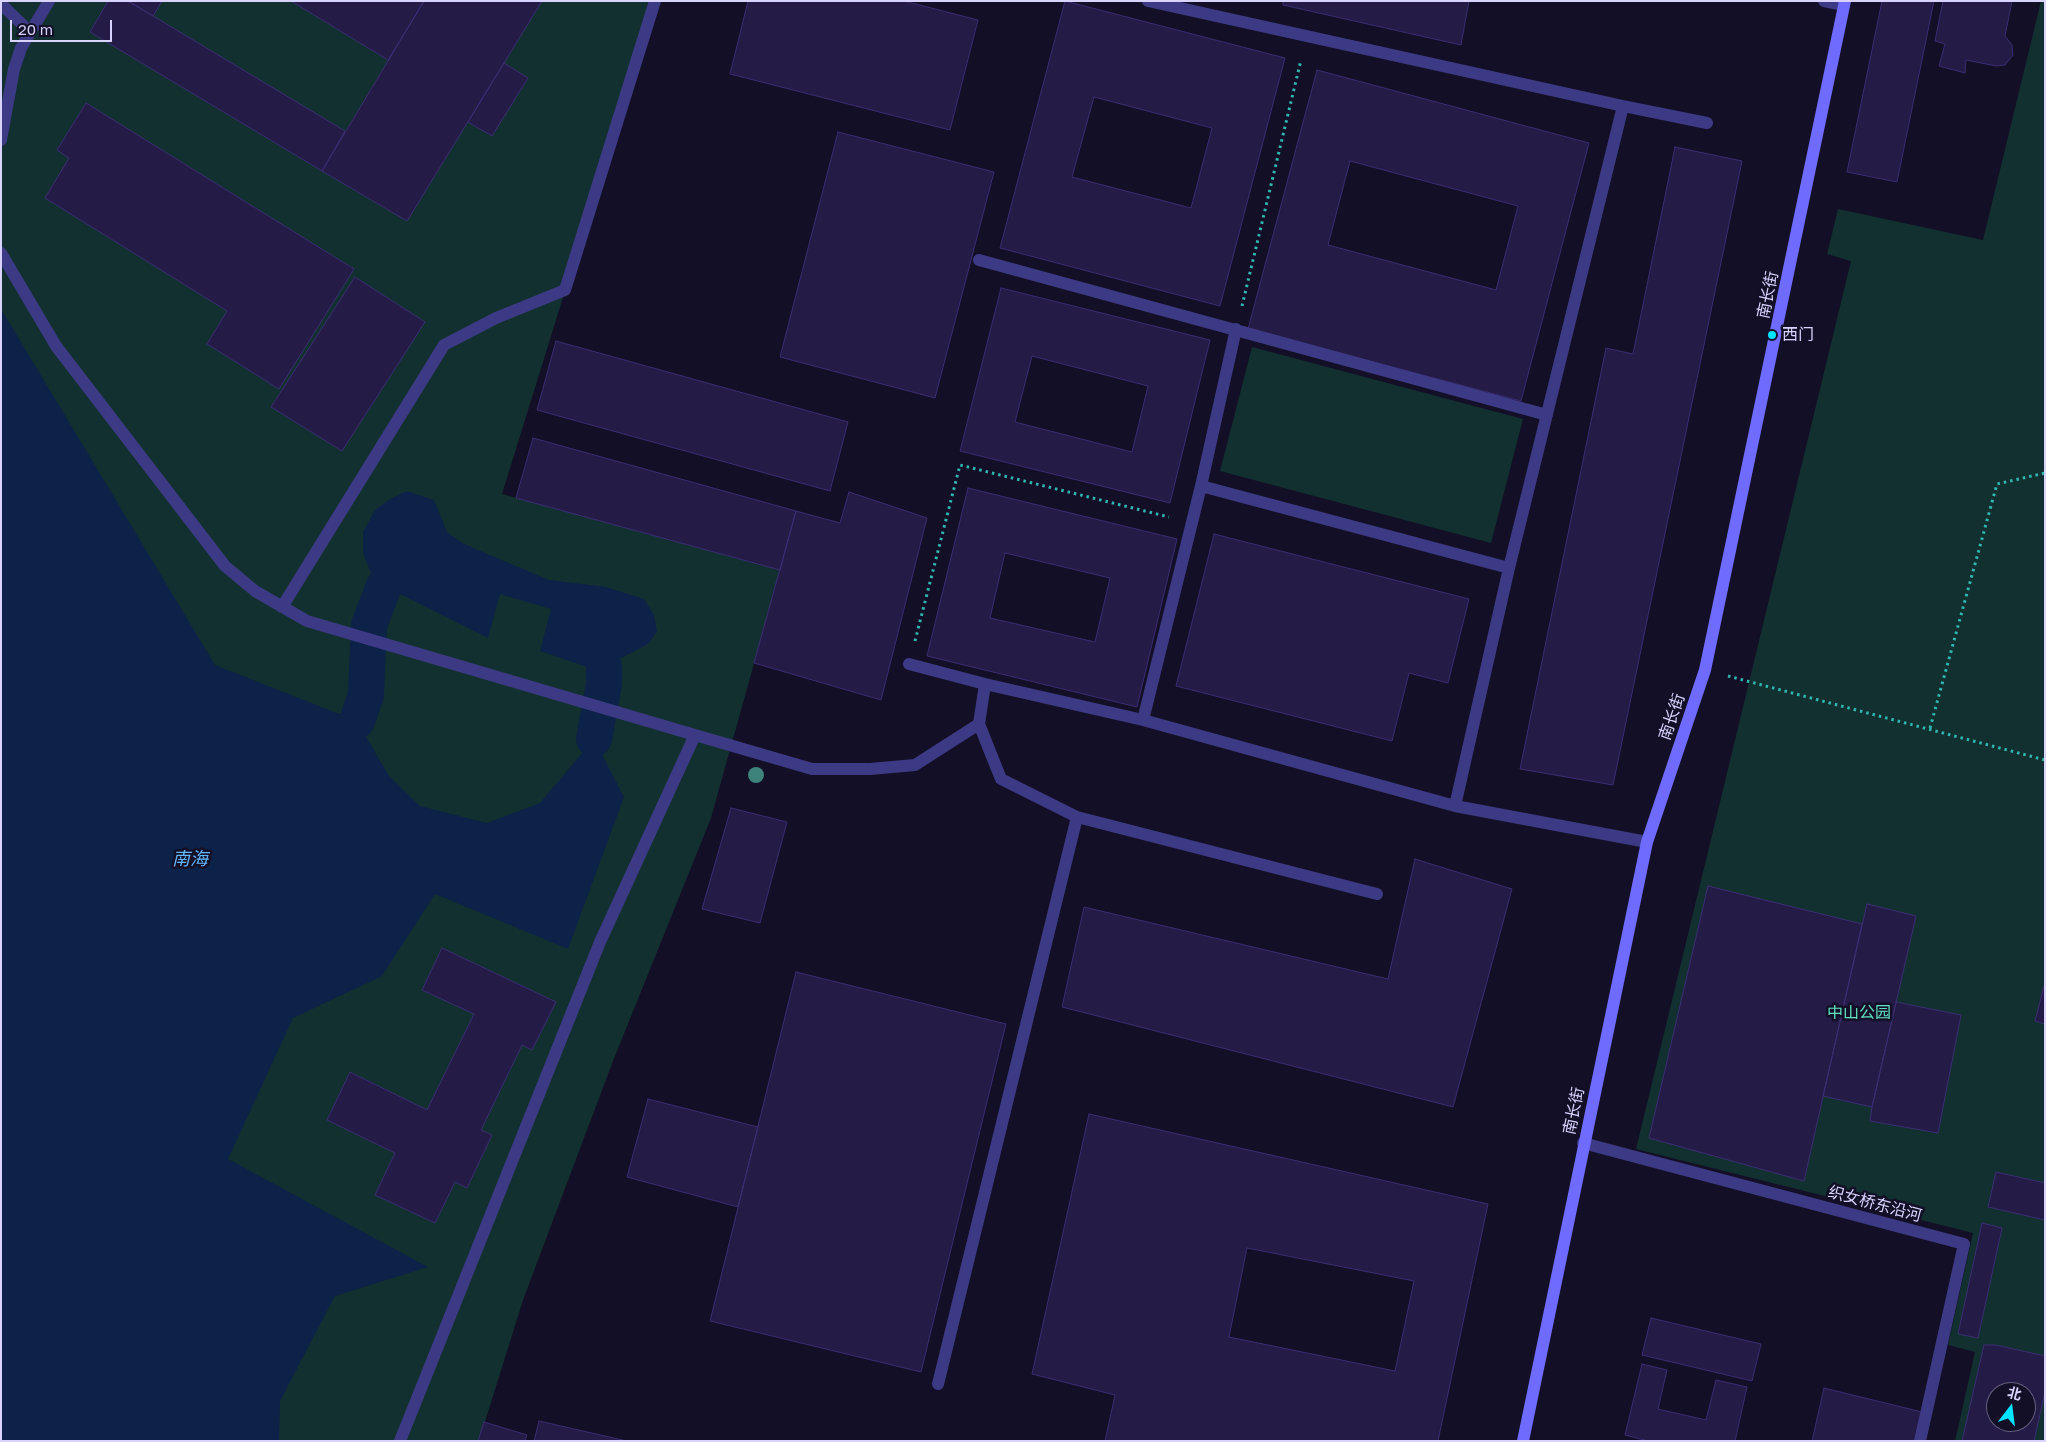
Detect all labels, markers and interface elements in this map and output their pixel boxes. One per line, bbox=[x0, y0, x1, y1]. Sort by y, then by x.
scale bar bbox=[12, 10, 115, 42]
text: 20 m bbox=[18, 20, 53, 38]
street label: 南长街 bbox=[1754, 270, 1782, 320]
place label: 西门 bbox=[1782, 325, 1814, 345]
marker: 西门 bbox=[1766, 329, 1778, 341]
street label: 南长街 bbox=[1655, 691, 1689, 743]
water label: 南海 bbox=[172, 848, 208, 870]
park label: 中山公园 bbox=[1827, 1003, 1891, 1023]
street label: 南长街 bbox=[1560, 1086, 1588, 1136]
street label: 织女桥东沿河 bbox=[1826, 1182, 1924, 1226]
north arrow bbox=[1986, 1382, 2036, 1432]
text: 北 bbox=[2006, 1383, 2024, 1403]

